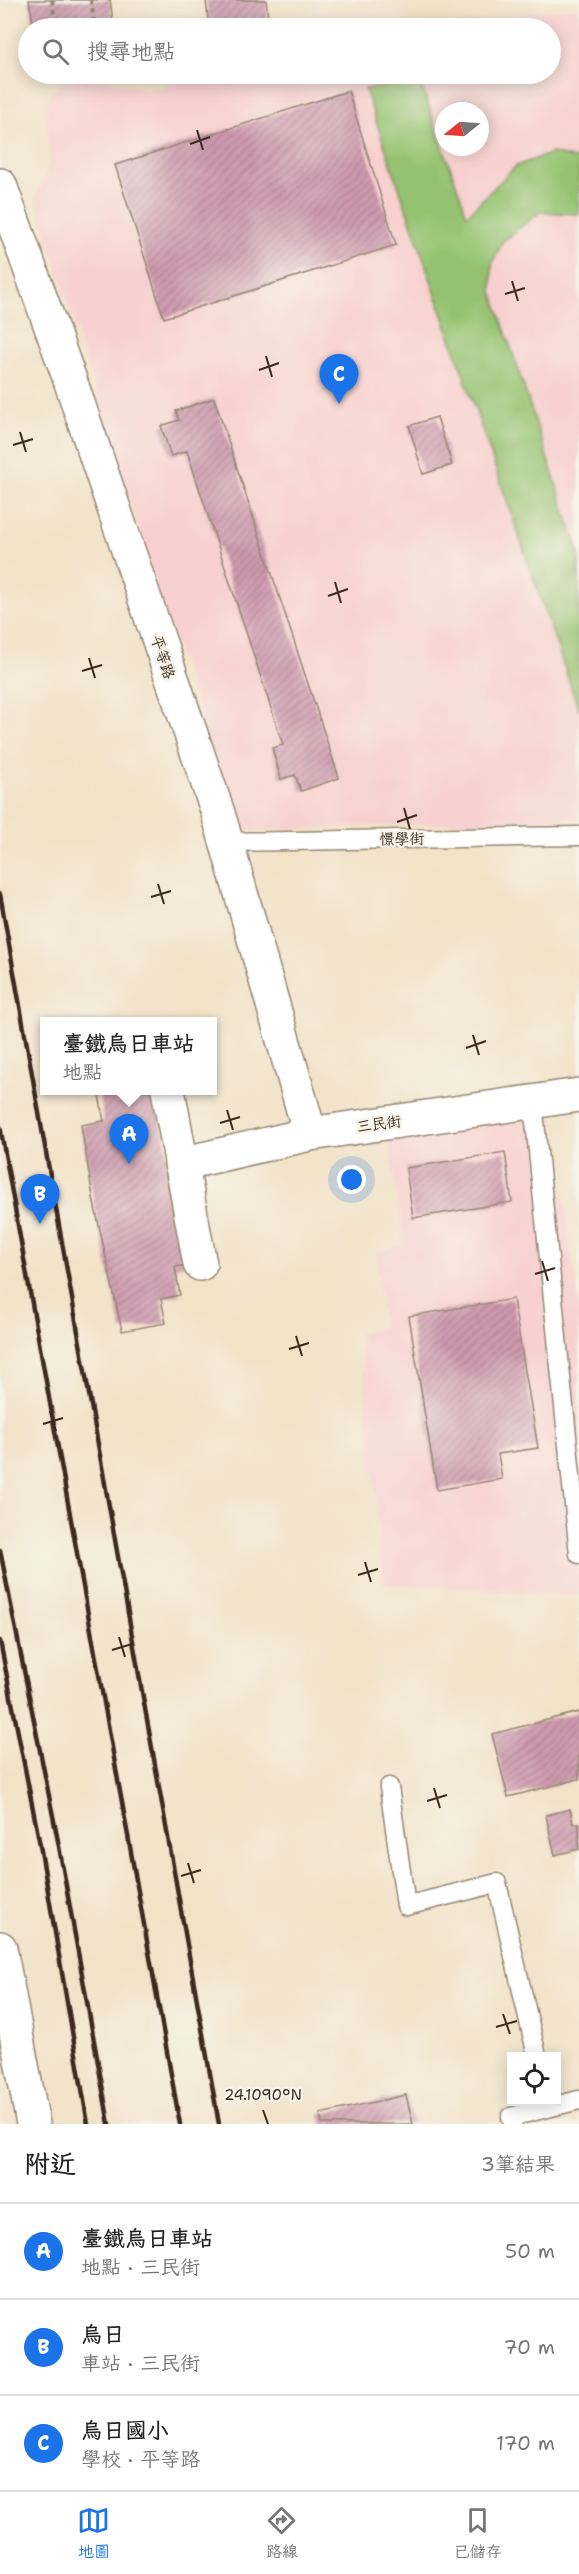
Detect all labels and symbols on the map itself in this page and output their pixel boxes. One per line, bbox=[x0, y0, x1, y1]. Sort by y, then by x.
north arrow bbox=[435, 102, 489, 156]
pin: C bbox=[320, 354, 358, 404]
street label: 平等路 bbox=[147, 633, 179, 681]
street label: 憬學街 bbox=[379, 829, 425, 849]
street label: 三民街 bbox=[355, 1111, 403, 1137]
pin: A bbox=[110, 1114, 148, 1164]
your location bbox=[337, 1165, 366, 1194]
pin: B bbox=[20, 1174, 60, 1224]
text: 24.1090°N bbox=[224, 2085, 302, 2105]

